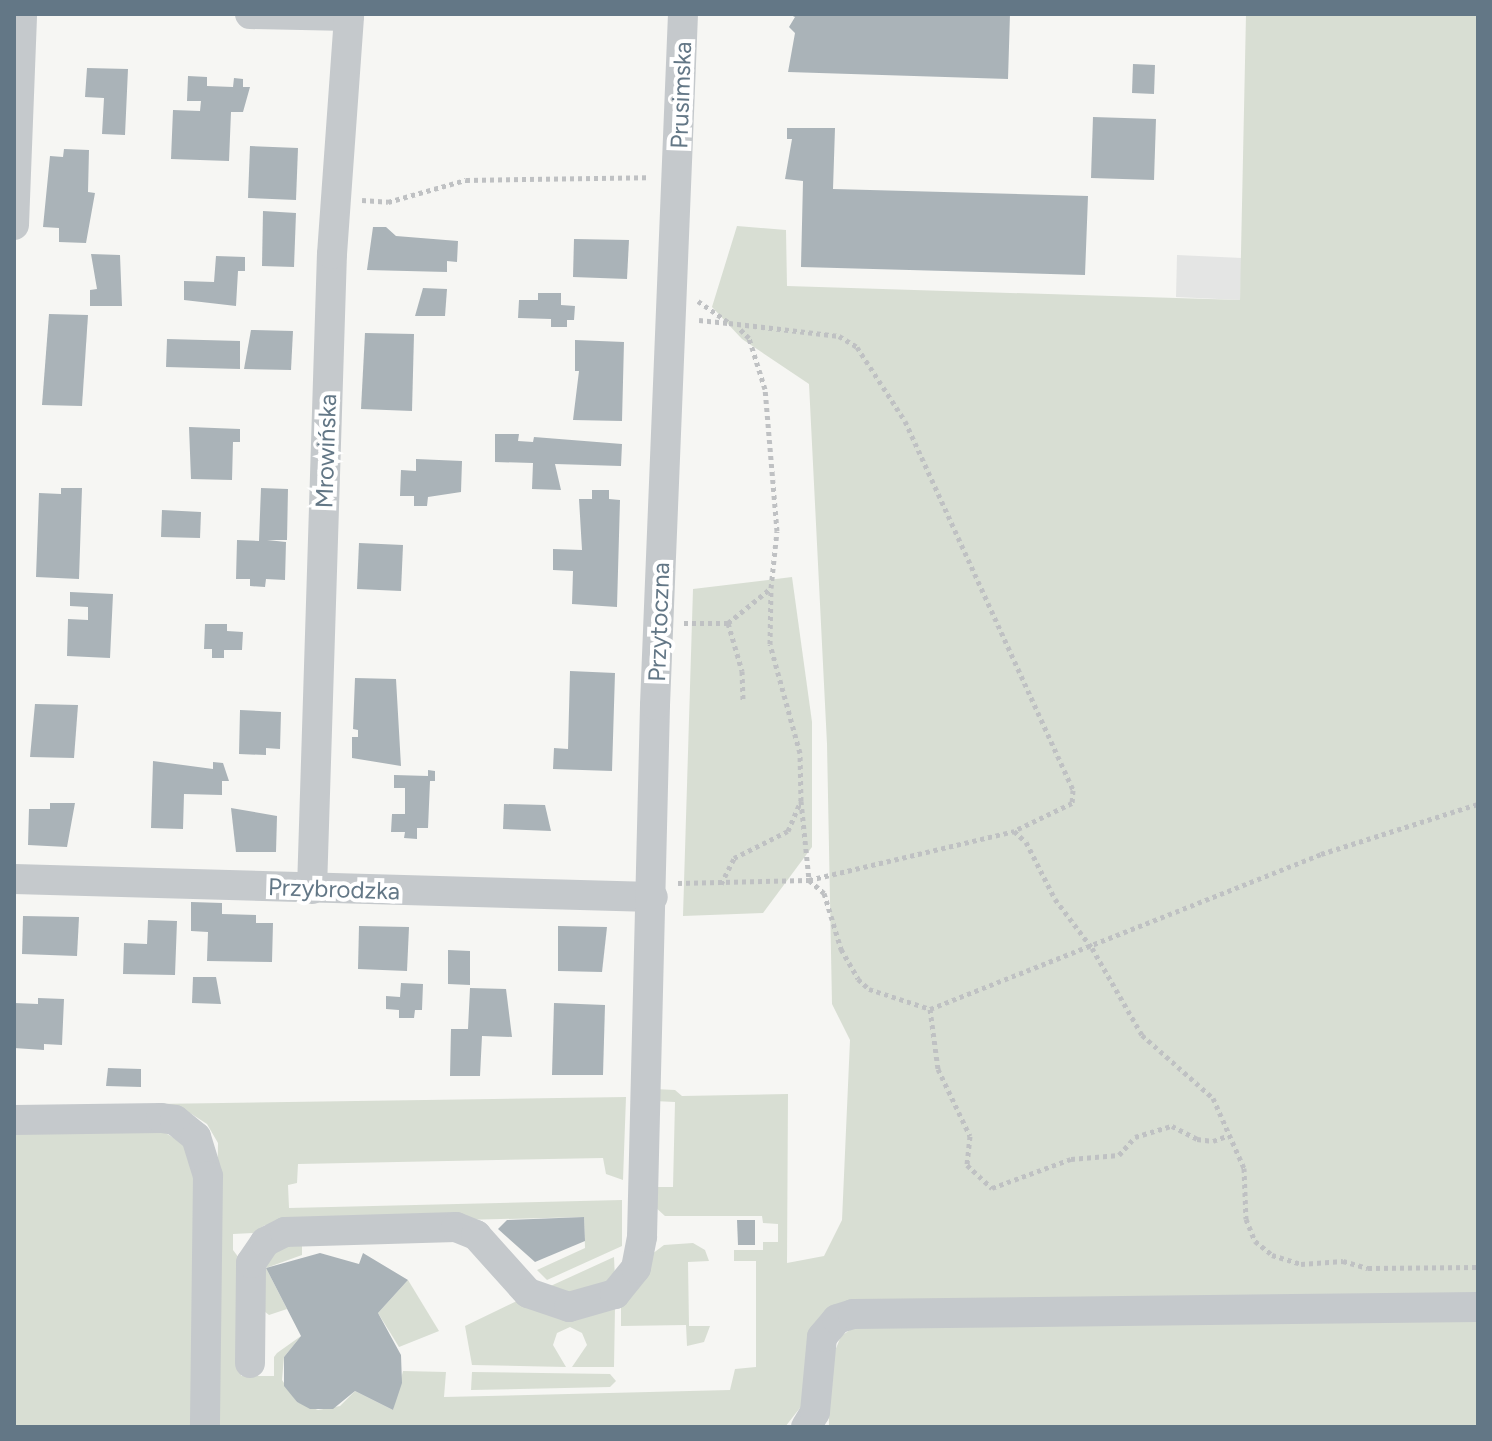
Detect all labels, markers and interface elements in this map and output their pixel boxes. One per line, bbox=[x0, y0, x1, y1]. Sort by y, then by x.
street label: Prusimska bbox=[665, 41, 697, 149]
street label: Mrowińska bbox=[310, 393, 342, 509]
street label: Przytoczna bbox=[643, 562, 675, 682]
street label: Przybrodzka bbox=[268, 872, 400, 906]

